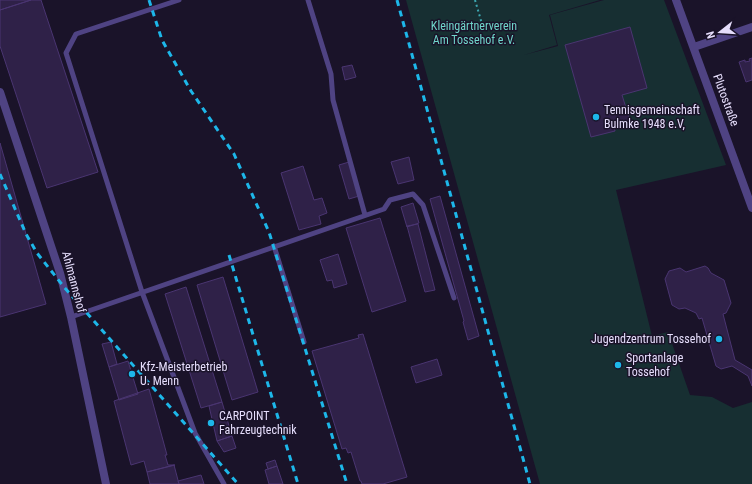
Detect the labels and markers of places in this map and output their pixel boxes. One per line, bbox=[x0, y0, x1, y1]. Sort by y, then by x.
place label: Tennisgemeinschaft Bulmke 1948 e.V, bbox=[604, 103, 700, 131]
marker: Tennisgemeinschaft Bulmke 1948 e.V, bbox=[591, 112, 601, 122]
place label: Jugendzentrum Tossehof bbox=[591, 332, 711, 346]
marker: Jugendzentrum Tossehof bbox=[714, 334, 724, 344]
place label: Sportanlage Tossehof bbox=[626, 351, 684, 379]
place label: Kfz-Meisterbetrieb U. Menn bbox=[140, 360, 227, 388]
marker: Sportanlage Tossehof bbox=[613, 360, 623, 370]
marker: Kfz-Meisterbetrieb U. Menn bbox=[127, 369, 137, 379]
place label: CARPOINT Fahrzeugtechnik bbox=[219, 409, 297, 437]
marker: CARPOINT Fahrzeugtechnik bbox=[206, 418, 216, 428]

